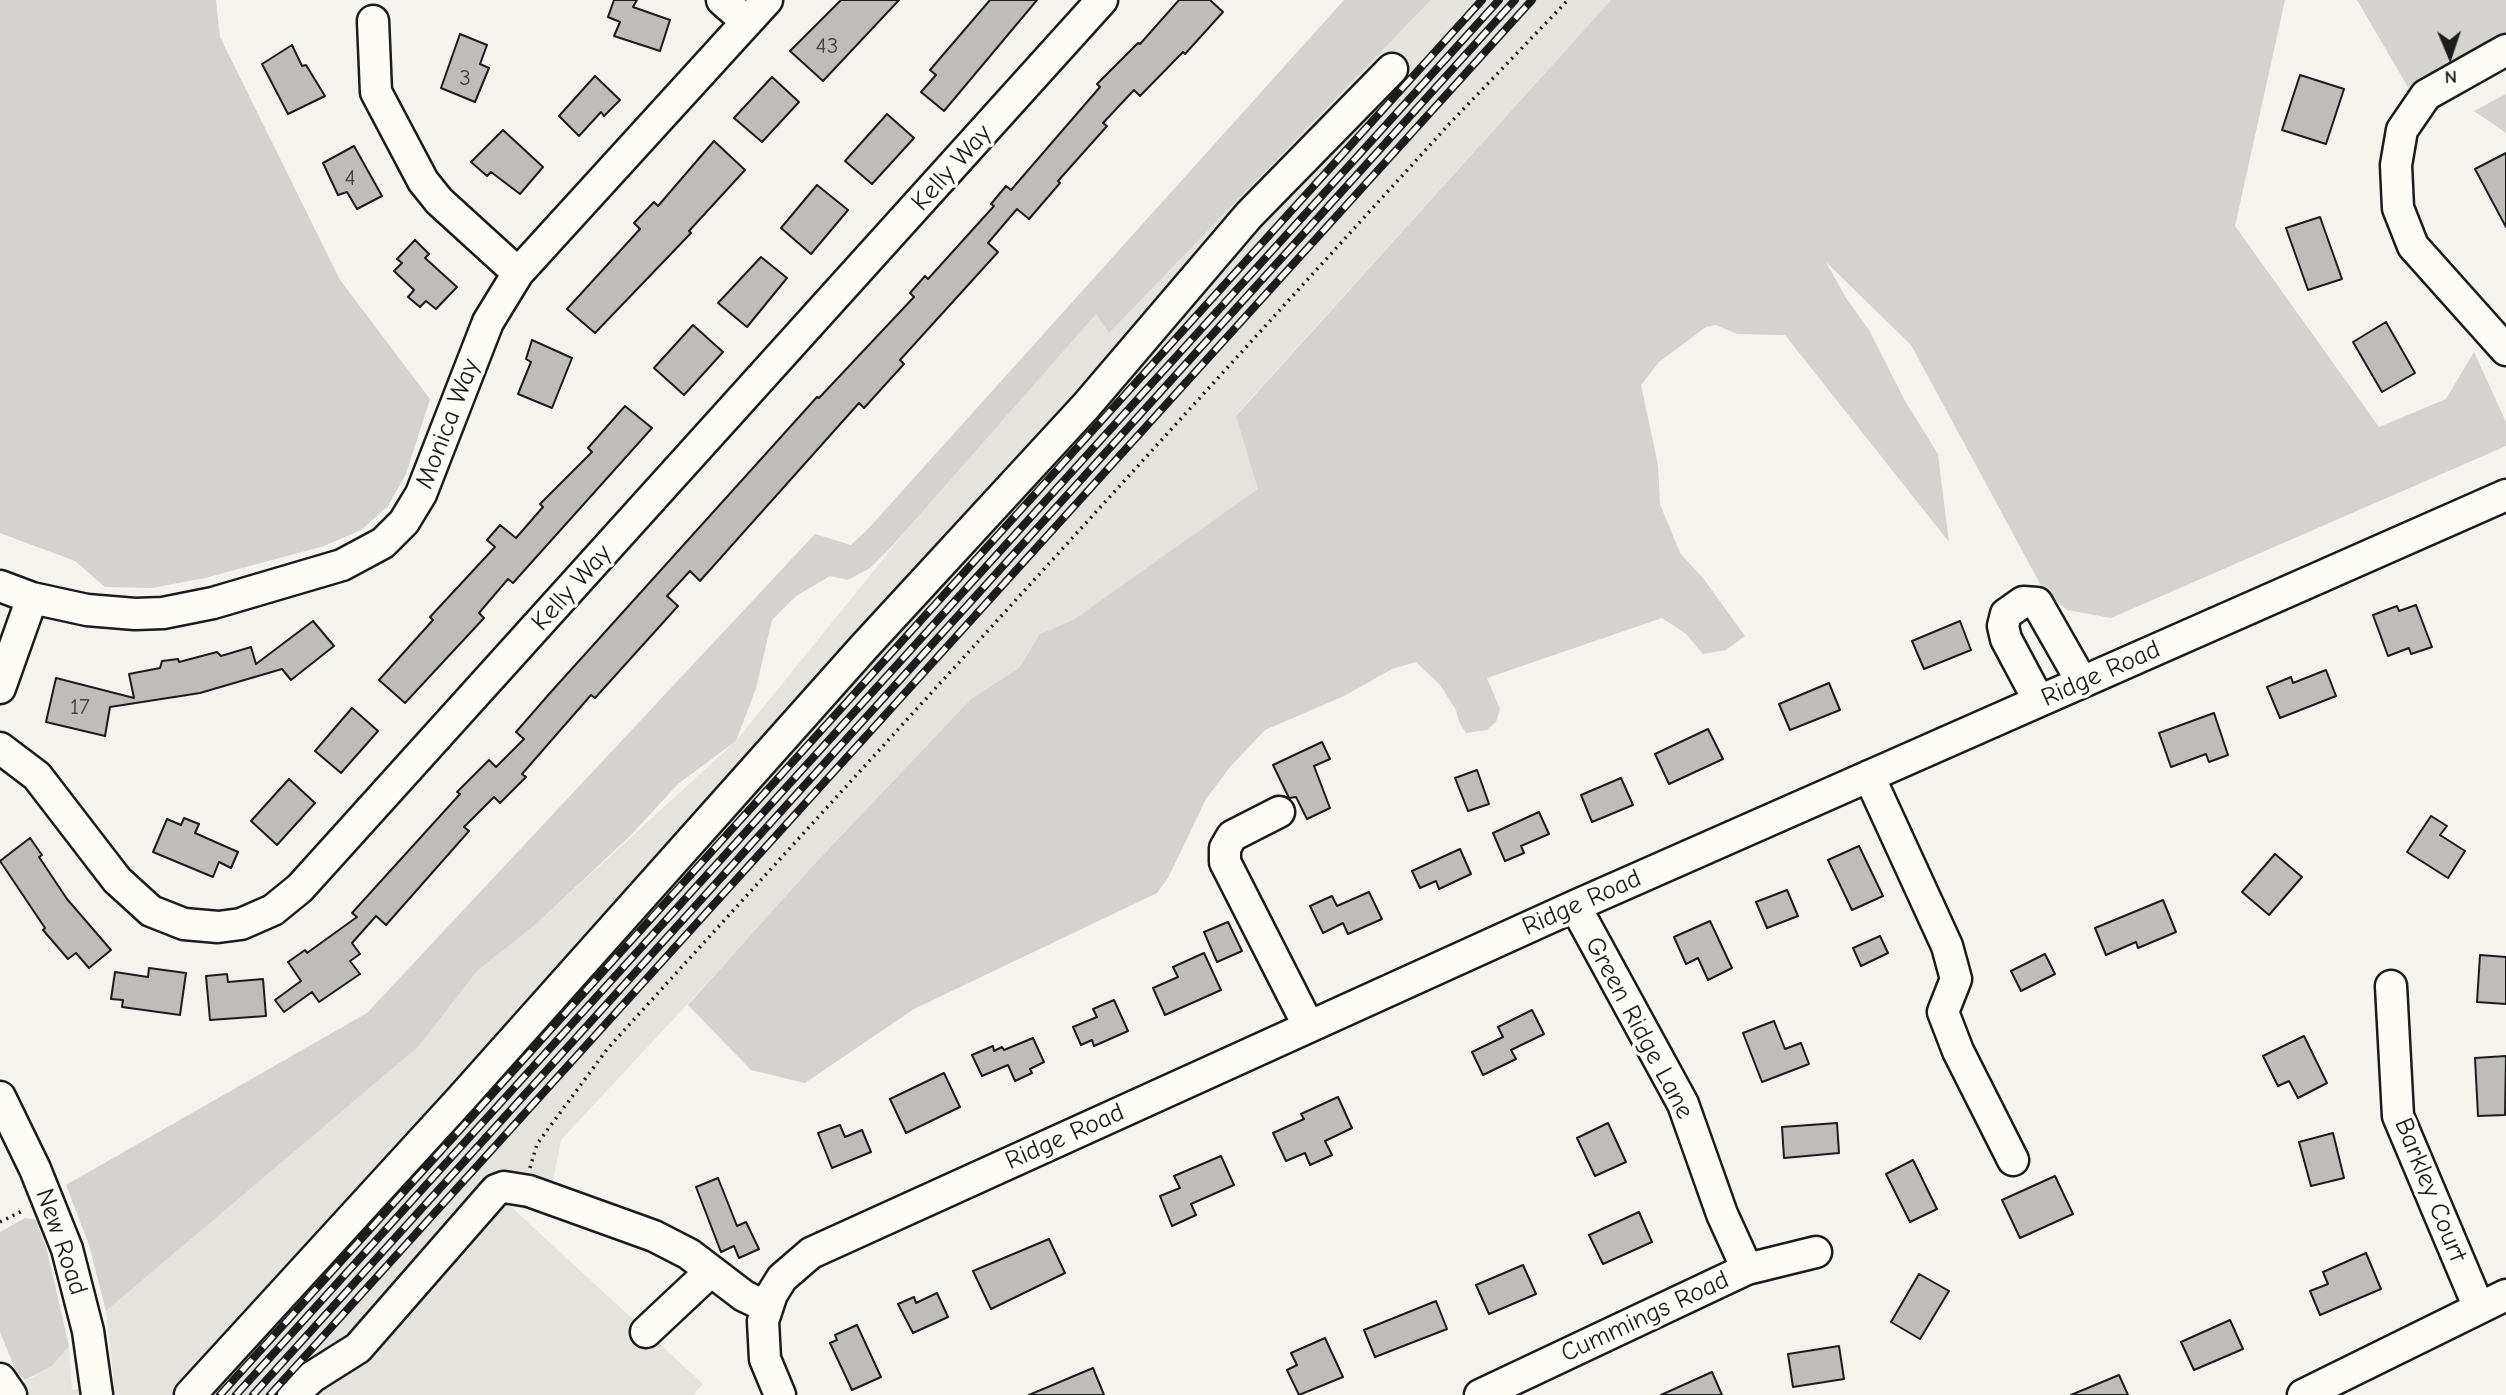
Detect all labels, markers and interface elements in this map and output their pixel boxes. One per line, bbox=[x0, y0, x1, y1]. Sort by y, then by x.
north arrow bbox=[2415, 21, 2485, 91]
house number: 43 bbox=[816, 32, 838, 60]
house number: 3 bbox=[459, 64, 471, 92]
text: N bbox=[2444, 66, 2457, 88]
street label: Kelly Way bbox=[905, 119, 999, 217]
house number: 4 bbox=[344, 164, 356, 192]
street label: Monica Way bbox=[409, 355, 487, 493]
street label: Kelly Way bbox=[525, 539, 619, 637]
street label: Ridge Road bbox=[2037, 634, 2165, 714]
house number: 17 bbox=[70, 693, 90, 721]
street label: Ridge Road bbox=[1518, 863, 1646, 943]
street label: Green Ridge Lane bbox=[1578, 932, 1700, 1124]
street label: Ridge Road bbox=[1001, 1097, 1129, 1177]
street label: Barkley Court bbox=[2387, 1114, 2473, 1266]
street label: New Road bbox=[28, 1185, 94, 1299]
street label: Cummings Road bbox=[1556, 1264, 1734, 1370]

